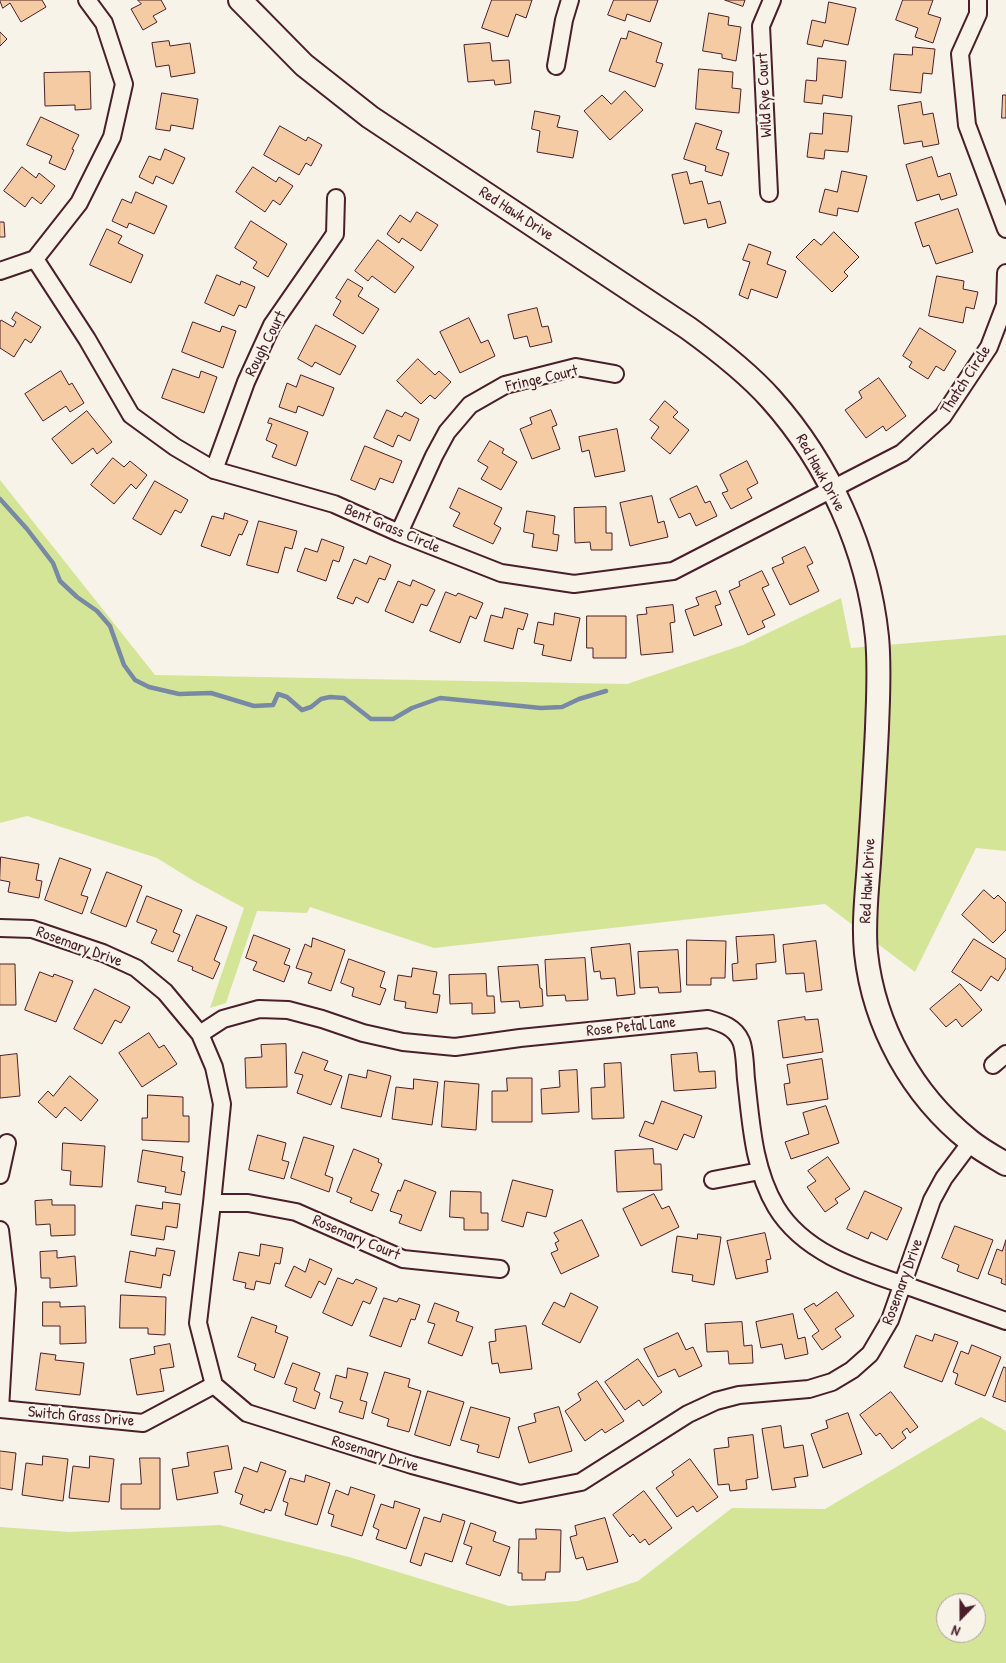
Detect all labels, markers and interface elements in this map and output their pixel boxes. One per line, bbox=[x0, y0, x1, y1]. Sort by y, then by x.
street label: Wild Rye Court bbox=[753, 52, 777, 138]
street label: Red Hawk Drive bbox=[475, 183, 557, 245]
street label: Rough Court bbox=[241, 308, 291, 380]
street label: Thatch Circle bbox=[937, 342, 995, 418]
street label: Fringe Court bbox=[504, 361, 580, 397]
street label: Red Hawk Drive bbox=[791, 431, 849, 515]
street label: Bent Grass Circle bbox=[341, 500, 443, 558]
street label: Red Hawk Drive bbox=[856, 838, 880, 924]
street label: Rosemary Drive bbox=[33, 923, 125, 971]
street label: Rose Petal Lane bbox=[585, 1013, 677, 1041]
street label: Rosemary Court bbox=[309, 1211, 403, 1265]
street label: Rosemary Drive bbox=[879, 1236, 927, 1328]
street label: Switch Grass Drive bbox=[27, 1403, 135, 1431]
street label: Rosemary Drive bbox=[329, 1432, 421, 1476]
north arrow bbox=[936, 1593, 986, 1643]
text: N bbox=[949, 1621, 963, 1642]

